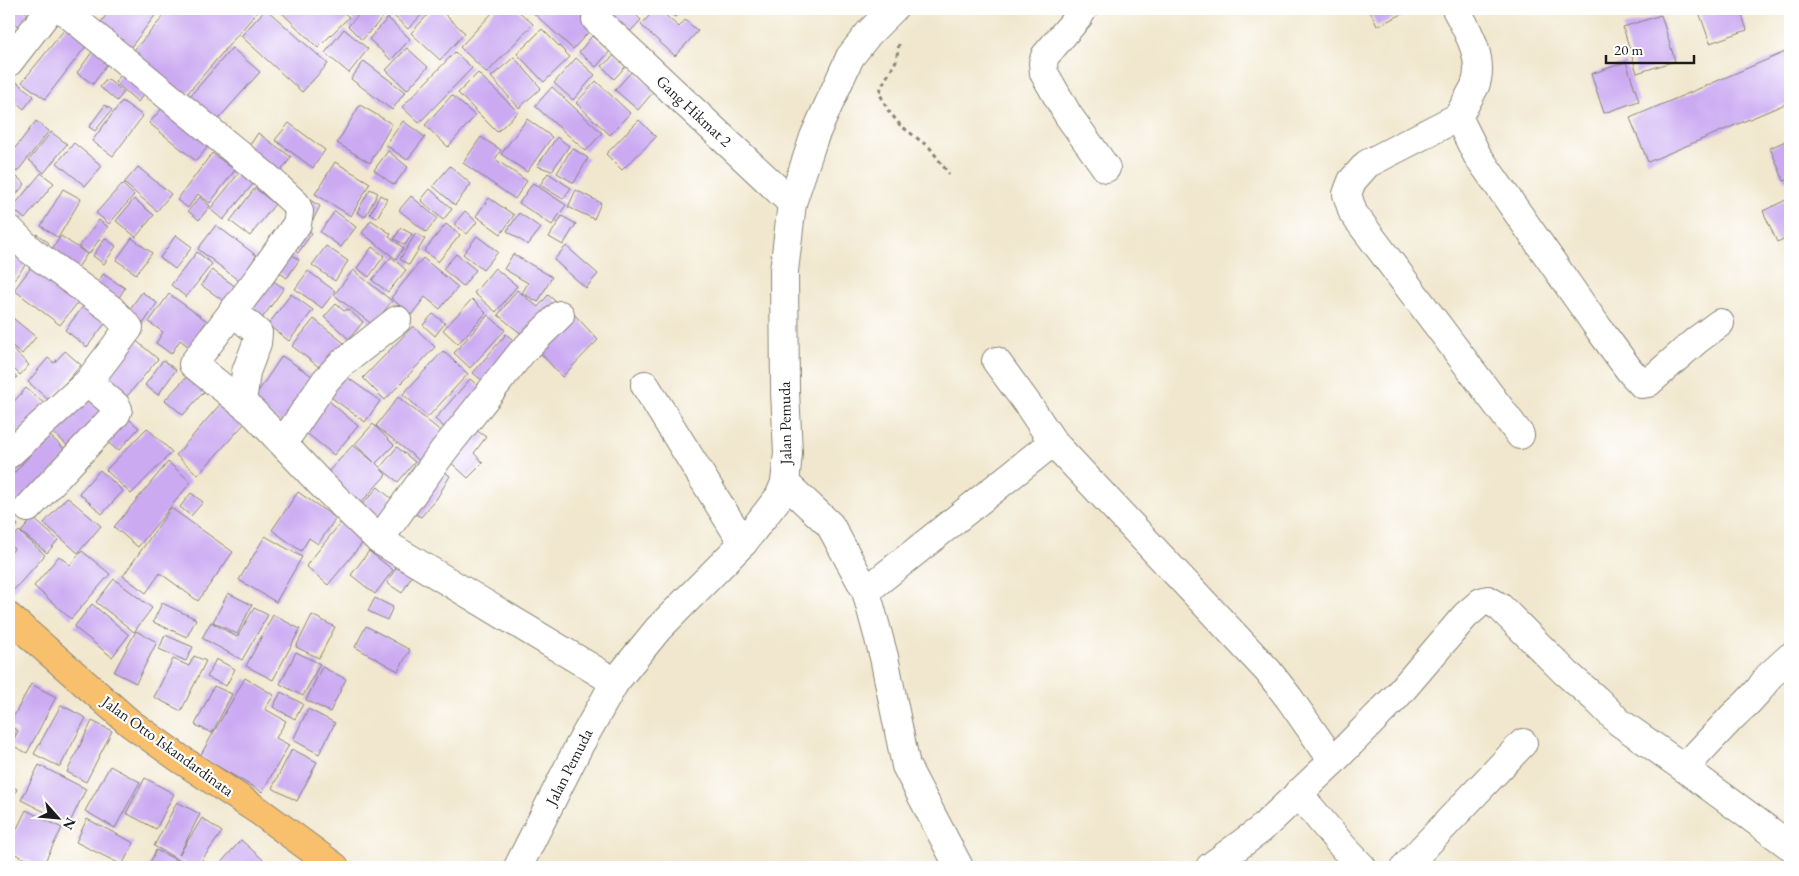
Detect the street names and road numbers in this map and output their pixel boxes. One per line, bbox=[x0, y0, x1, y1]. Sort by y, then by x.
street label: Gang Hikmat 2 bbox=[652, 71, 736, 152]
street label: Jalan Pemuda bbox=[774, 381, 796, 467]
street label: Jalan Otto Iskandardinata bbox=[96, 690, 239, 801]
street label: Jalan Pemuda bbox=[540, 725, 598, 811]

